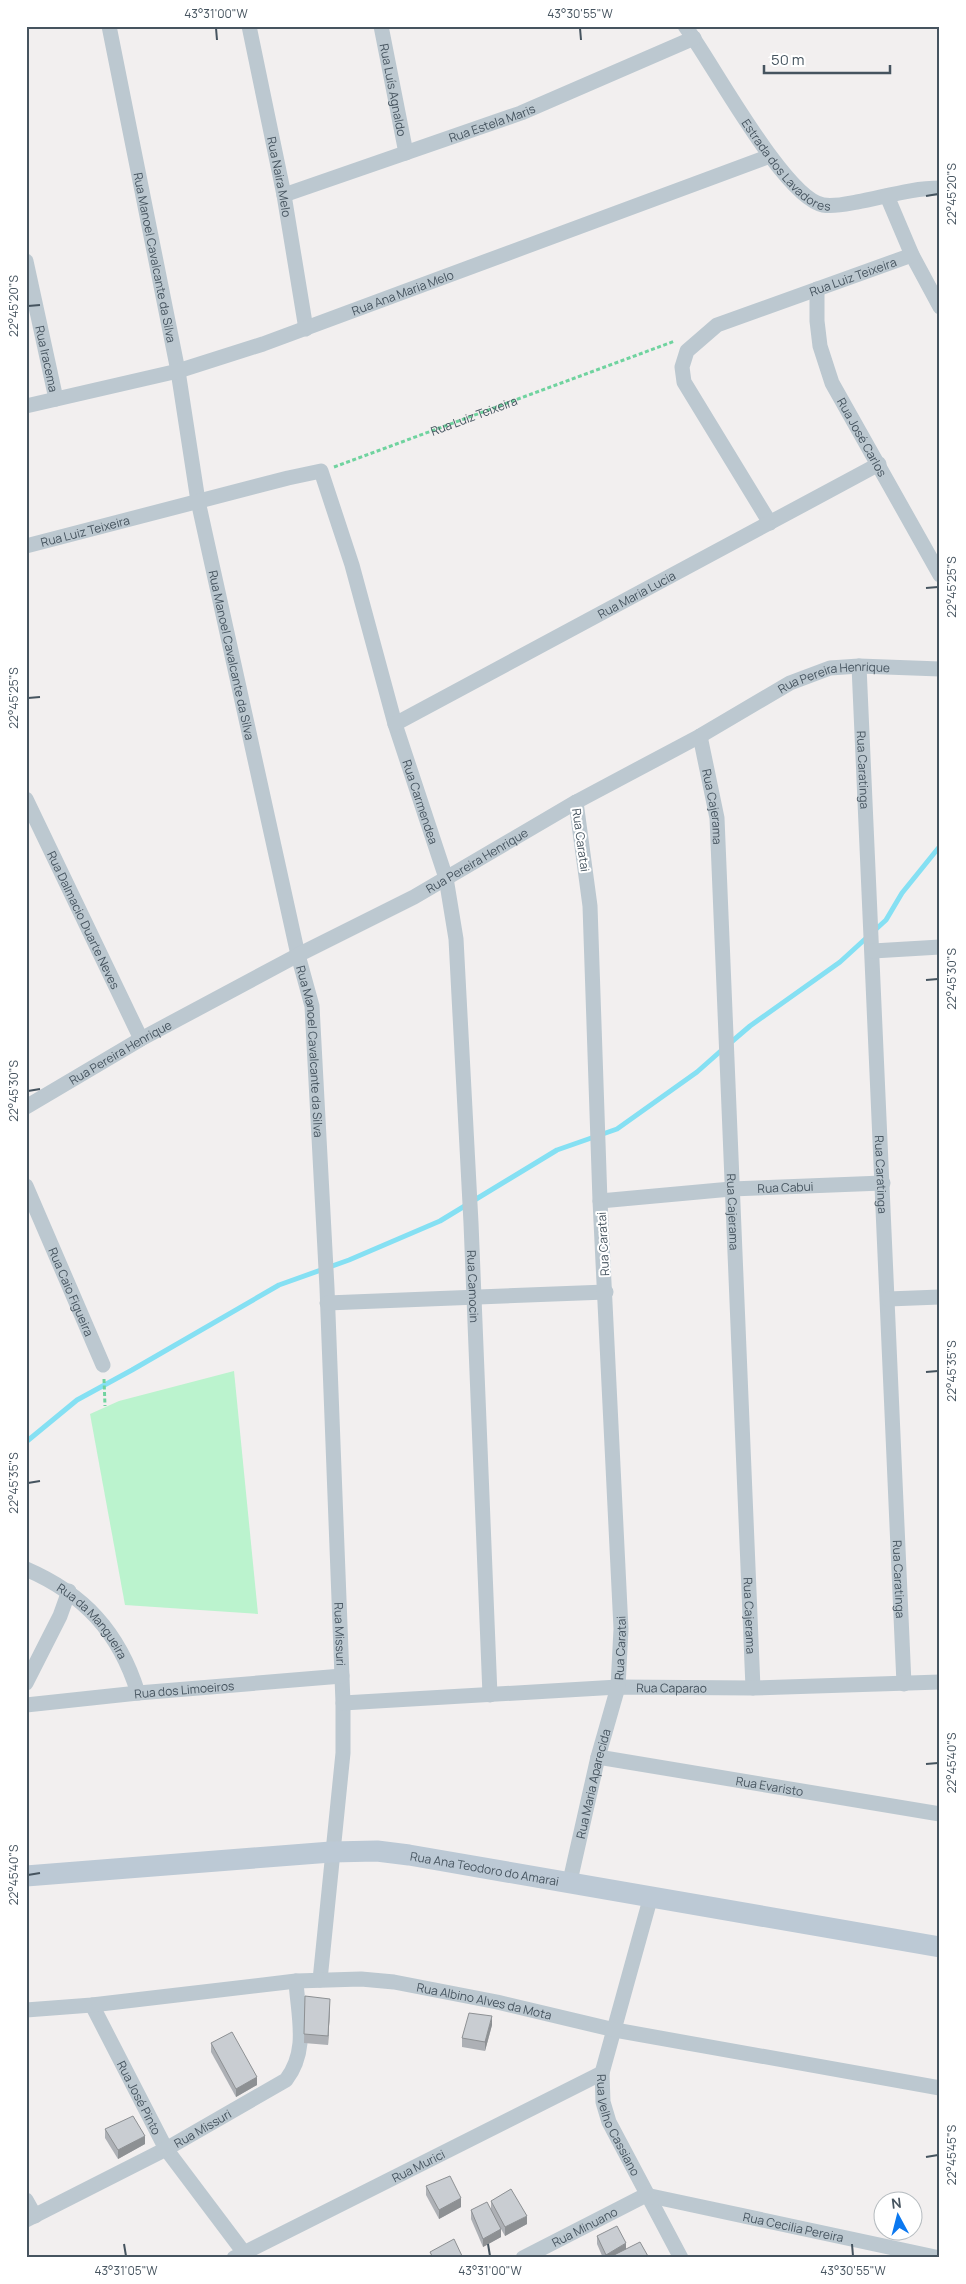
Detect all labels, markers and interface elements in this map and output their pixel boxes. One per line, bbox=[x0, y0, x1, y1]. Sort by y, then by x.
text: 43°31'00"W bbox=[184, 5, 249, 22]
text: 43°30'55"W bbox=[547, 5, 613, 22]
street label: Rua Luís Agnaldo bbox=[376, 42, 411, 138]
scale bar bbox=[764, 42, 890, 74]
text: 50 m bbox=[771, 49, 805, 70]
street label: Rua Estela Maris bbox=[446, 99, 538, 146]
street label: Estrada dos Lavadores bbox=[738, 115, 831, 214]
street label: Rua Naira Melo bbox=[264, 135, 296, 218]
text: 22°45'20"S bbox=[943, 163, 960, 225]
street label: Rua Manoel Cavalcante da Silva bbox=[130, 171, 181, 344]
street label: Rua Luiz Teixeira bbox=[807, 253, 899, 300]
street label: Rua Ana Maria Melo bbox=[349, 266, 456, 319]
text: 22°45'20"S bbox=[5, 275, 22, 337]
street label: Rua Iracema bbox=[32, 324, 63, 394]
street label: Rua Luiz Teixeira bbox=[428, 392, 520, 439]
street label: Rua José Carlos bbox=[833, 394, 891, 479]
street label: Rua Luiz Teixeira bbox=[39, 511, 131, 550]
text: 22°45'25"S bbox=[943, 556, 960, 618]
street label: Rua Maria Lucia bbox=[594, 566, 678, 622]
street label: Rua Manoel Cavalcante da Silva bbox=[205, 568, 259, 741]
street label: Rua Pereira Henrique bbox=[774, 657, 890, 697]
text: 22°45'25"S bbox=[5, 667, 22, 729]
street label: Rua Caratinga bbox=[853, 730, 874, 809]
street label: Rua Carmendea bbox=[399, 757, 443, 846]
street label: Rua Cajerama bbox=[699, 767, 727, 845]
street label: Rua Caratai bbox=[568, 807, 594, 873]
street label: Rua Pereira Henrique bbox=[422, 824, 531, 897]
street label: Rua Dalmacio Duarte Neves bbox=[44, 848, 124, 992]
text: 22°45'30"S bbox=[943, 948, 960, 1010]
street label: Rua Manoel Cavalcante da Silva bbox=[293, 963, 327, 1138]
street label: Rua Pereira Henrique bbox=[66, 1016, 174, 1088]
text: 22°45'30"S bbox=[5, 1060, 22, 1122]
street label: Rua Caratinga bbox=[871, 1135, 892, 1214]
street label: Rua Cajerama bbox=[723, 1173, 743, 1251]
street label: Rua Cabui bbox=[757, 1177, 814, 1196]
street label: Rua Caratai bbox=[593, 1212, 613, 1276]
street label: Rua Caio Figueira bbox=[45, 1245, 98, 1339]
street label: Rua Camocin bbox=[464, 1250, 484, 1323]
text: 22°45'35"S bbox=[943, 1340, 960, 1402]
text: 22°45'35"S bbox=[5, 1452, 22, 1514]
street label: Rua Caratinga bbox=[889, 1540, 910, 1619]
street label: Rua Cajerama bbox=[740, 1577, 760, 1654]
street label: Rua da Mangueira bbox=[54, 1579, 132, 1662]
street label: Rua Missuri bbox=[331, 1602, 350, 1666]
street label: Rua Caratai bbox=[610, 1616, 630, 1680]
street label: Rua dos Limoeiros bbox=[133, 1677, 235, 1702]
street label: Rua Caparao bbox=[636, 1679, 707, 1696]
street label: Rua Maria Aparecida bbox=[571, 1727, 614, 1840]
text: 22°45'40"S bbox=[943, 1733, 960, 1793]
street label: Rua Evaristo bbox=[735, 1772, 805, 1800]
text: 22°45'40"S bbox=[5, 1845, 22, 1905]
street label: Rua Ana Teodoro do Amarai bbox=[409, 1847, 560, 1889]
street label: Rua Albino Alves da Mota bbox=[415, 1978, 554, 2023]
street label: Rua José Pinto bbox=[113, 2058, 166, 2137]
street label: Rua Velho Cassiano bbox=[594, 2074, 644, 2179]
street label: Rua Missuri bbox=[171, 2105, 234, 2151]
text: 22°45'45"S bbox=[943, 2125, 960, 2185]
street label: Rua Murici bbox=[389, 2145, 448, 2186]
north arrow bbox=[874, 2192, 924, 2242]
text: N bbox=[890, 2193, 903, 2213]
street label: Rua Minuano bbox=[549, 2203, 620, 2250]
street label: Rua Cecilia Pereira bbox=[742, 2208, 845, 2246]
text: 43°31'05"W bbox=[94, 2262, 158, 2279]
text: 43°31'00"W bbox=[458, 2262, 523, 2279]
text: 43°30'55"W bbox=[820, 2262, 886, 2279]

